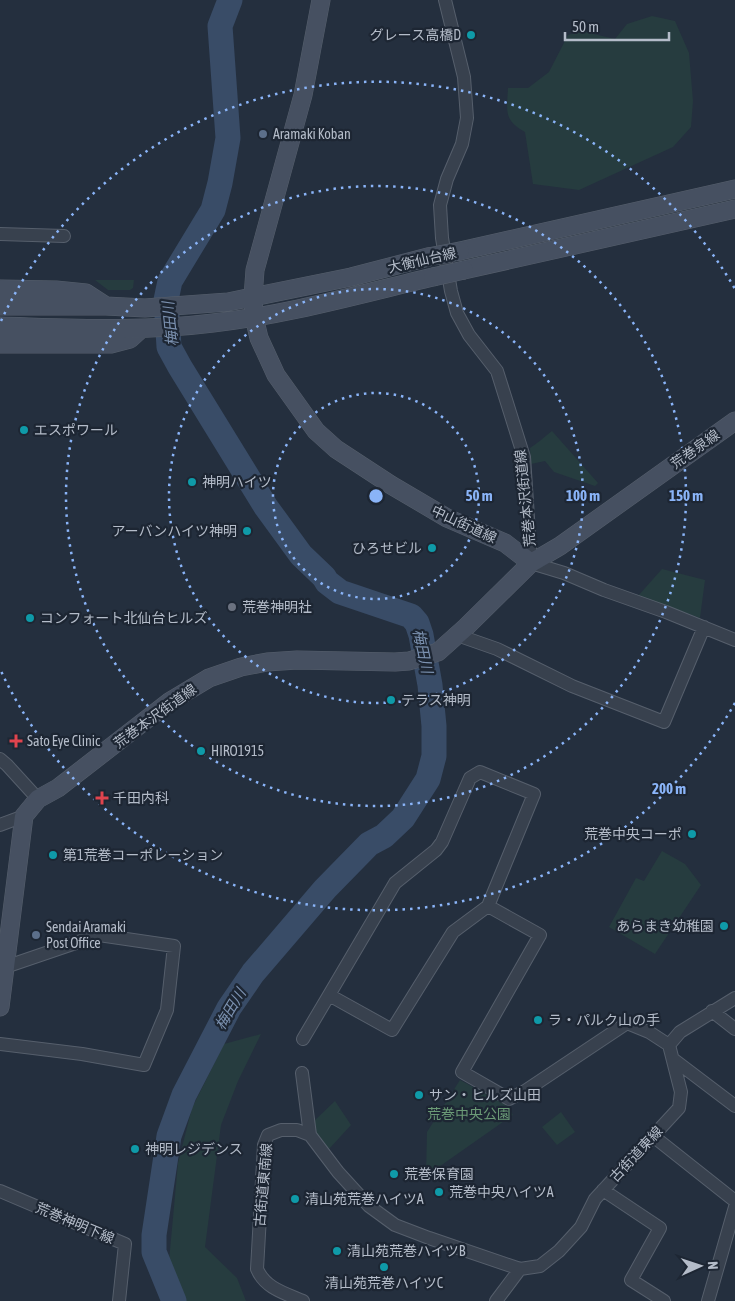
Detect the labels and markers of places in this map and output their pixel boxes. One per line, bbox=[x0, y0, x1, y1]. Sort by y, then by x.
place label: グレース高橋D bbox=[370, 27, 461, 43]
marker: グレース高橋D bbox=[465, 29, 477, 41]
place label: Aramaki Koban bbox=[273, 126, 351, 142]
marker: Aramaki Koban bbox=[257, 128, 269, 140]
place label: エスポワール bbox=[34, 422, 118, 438]
marker: エスポワール bbox=[18, 424, 30, 436]
place label: 神明ハイツ bbox=[202, 474, 272, 490]
marker: 神明ハイツ bbox=[186, 476, 198, 488]
centre of rings bbox=[367, 487, 385, 505]
place label: アーバンハイツ神明 bbox=[112, 523, 237, 539]
marker: アーバンハイツ神明 bbox=[241, 525, 253, 537]
place label: ひろせビル bbox=[352, 540, 422, 556]
marker: ひろせビル bbox=[426, 542, 438, 554]
place label: 荒巻神明社 bbox=[242, 599, 312, 615]
marker: 荒巻神明社 bbox=[226, 601, 238, 613]
place label: コンフォート北仙台ヒルズ bbox=[40, 610, 208, 626]
marker: コンフォート北仙台ヒルズ bbox=[24, 612, 36, 624]
place label: テラス神明 bbox=[401, 692, 471, 708]
marker: テラス神明 bbox=[385, 694, 397, 706]
place label: Sato Eye Clinic bbox=[27, 733, 101, 749]
marker: Sato Eye Clinic bbox=[9, 734, 23, 748]
place label: HIRO1915 bbox=[211, 743, 264, 759]
marker: HIRO1915 bbox=[195, 745, 207, 757]
place label: 千田内科 bbox=[113, 790, 169, 806]
marker: 千田内科 bbox=[95, 791, 109, 805]
place label: 荒巻中央コーポ bbox=[584, 826, 682, 842]
marker: 荒巻中央コーポ bbox=[686, 828, 698, 840]
place label: 第1荒巻コーポレーション bbox=[63, 847, 223, 863]
marker: 第1荒巻コーポレーション bbox=[47, 849, 59, 861]
place label: あらまき幼稚園 bbox=[616, 918, 714, 934]
place label: Sendai Aramaki Post Office bbox=[46, 919, 126, 951]
marker: あらまき幼稚園 bbox=[718, 920, 730, 932]
marker: Sendai Aramaki Post Office bbox=[30, 929, 42, 941]
place label: ラ・パルク山の手 bbox=[548, 1012, 660, 1028]
marker: ラ・パルク山の手 bbox=[532, 1014, 544, 1026]
place label: サン・ヒルズ山田 bbox=[429, 1087, 541, 1103]
marker: サン・ヒルズ山田 bbox=[413, 1089, 425, 1101]
place label: 神明レジデンス bbox=[145, 1141, 243, 1157]
marker: 神明レジデンス bbox=[129, 1143, 141, 1155]
place label: 荒巻保育園 bbox=[404, 1166, 474, 1182]
marker: 荒巻保育園 bbox=[388, 1168, 400, 1180]
place label: 荒巻中央ハイツA bbox=[449, 1184, 554, 1200]
marker: 荒巻中央ハイツA bbox=[433, 1186, 445, 1198]
place label: 清山苑荒巻ハイツA bbox=[305, 1191, 424, 1207]
marker: 清山苑荒巻ハイツA bbox=[289, 1193, 301, 1205]
place label: 清山苑荒巻ハイツB bbox=[347, 1243, 466, 1259]
marker: 清山苑荒巻ハイツB bbox=[331, 1245, 343, 1257]
marker: 清山苑荒巻ハイツC bbox=[378, 1261, 390, 1273]
place label: 清山苑荒巻ハイツC bbox=[325, 1275, 444, 1291]

